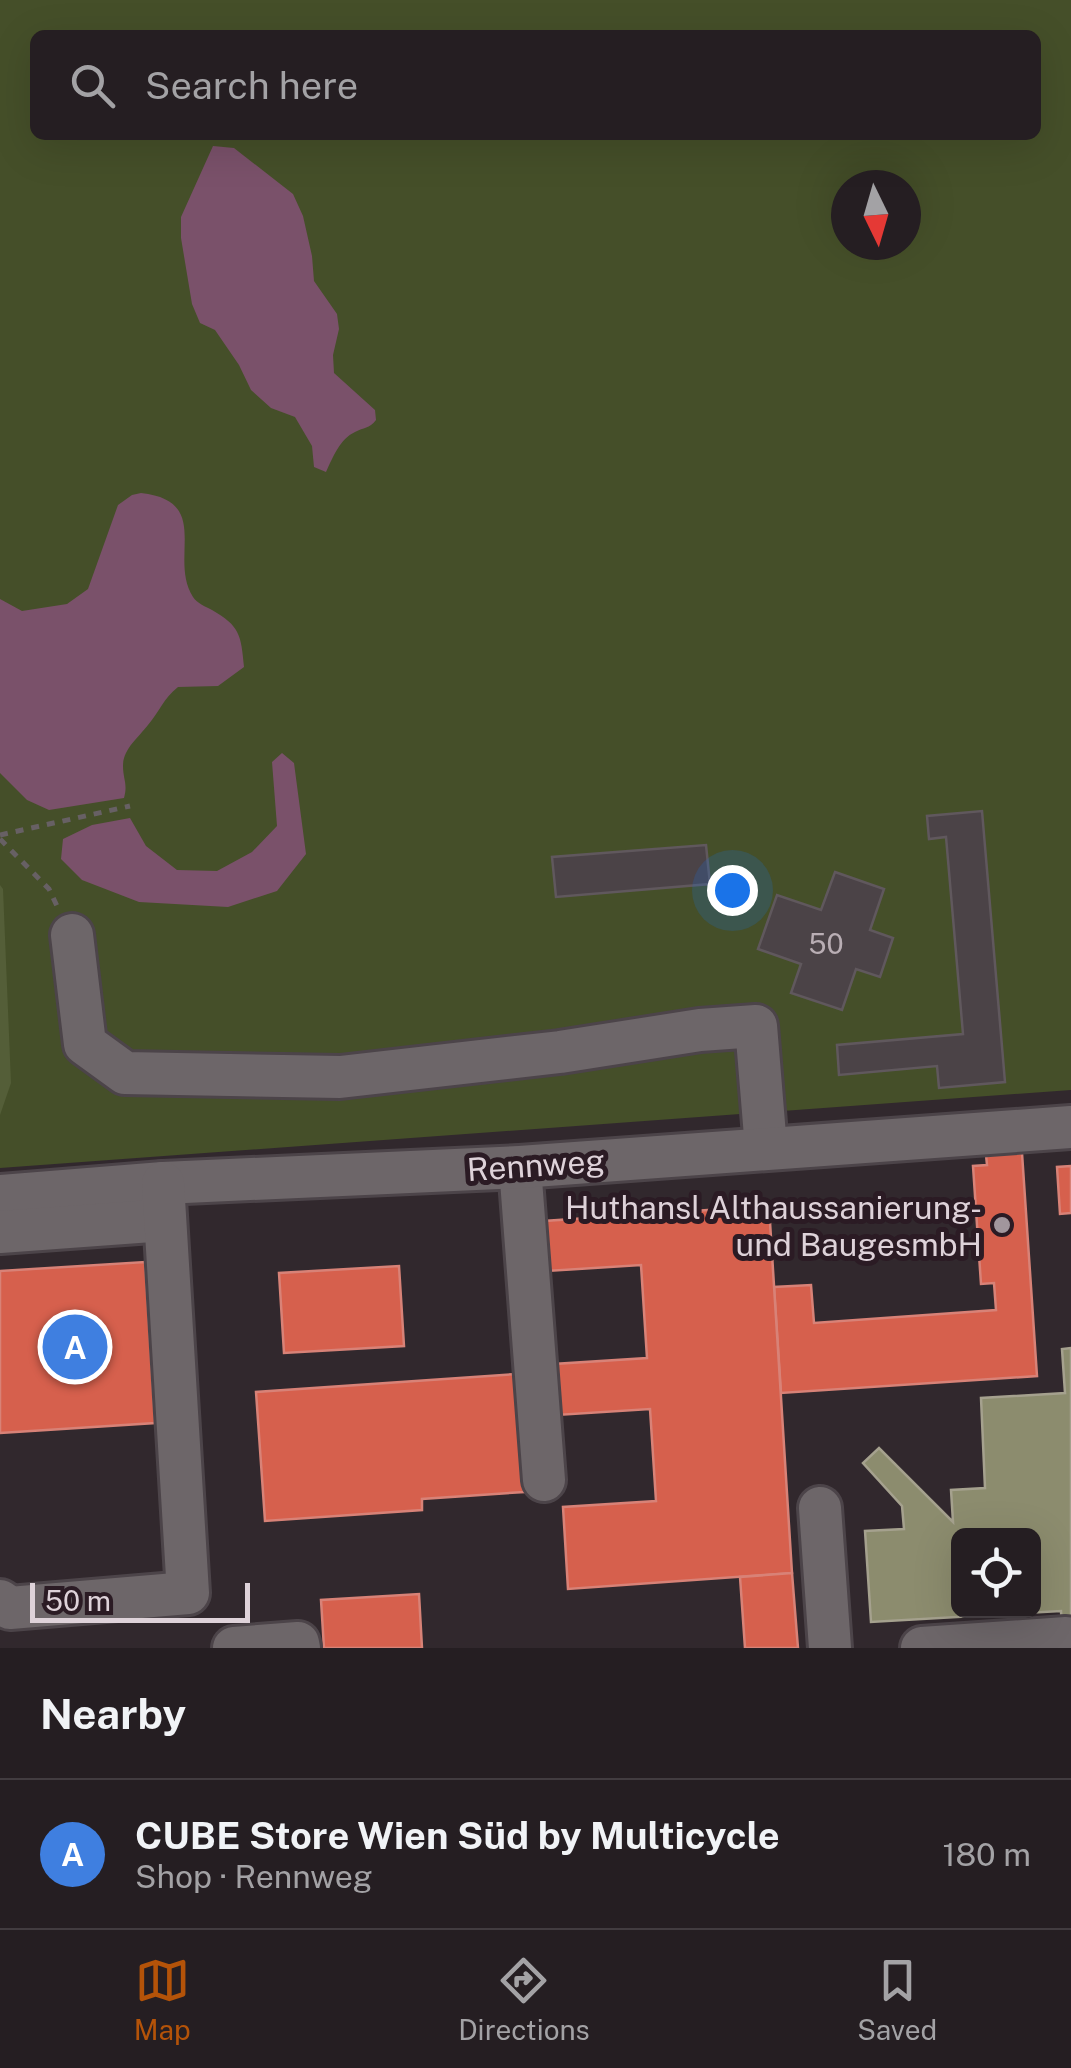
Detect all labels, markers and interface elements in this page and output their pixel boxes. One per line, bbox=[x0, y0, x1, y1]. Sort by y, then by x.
search box bbox=[30, 30, 1041, 140]
icon: search bbox=[65, 58, 120, 113]
text: Search here bbox=[145, 63, 358, 108]
north arrow bbox=[831, 170, 921, 260]
your location bbox=[707, 865, 758, 916]
house number: 50 bbox=[808, 927, 844, 960]
street label: Rennweg bbox=[466, 1142, 606, 1188]
place label: Huthansl Althaussanierung- und BaugesmbH bbox=[565, 1189, 982, 1263]
marker: Huthansl Althaussanierung- und BaugesmbH bbox=[991, 1214, 1013, 1236]
pin: A bbox=[42, 1310, 108, 1384]
map controls bbox=[951, 1528, 1041, 1618]
button: locate bbox=[951, 1528, 1041, 1618]
scale bar bbox=[30, 1578, 250, 1622]
text: 50 m bbox=[45, 1584, 111, 1617]
text: Nearby bbox=[40, 1689, 186, 1738]
text: CUBE Store Wien Süd by Multicycle bbox=[135, 1813, 780, 1858]
text: A bbox=[61, 1836, 84, 1873]
text: 180 m bbox=[942, 1836, 1031, 1873]
text: Shop · Rennweg bbox=[135, 1858, 373, 1895]
tab: Map bbox=[134, 1953, 191, 2046]
tab: Directions bbox=[458, 1953, 590, 2046]
tab: Saved bbox=[857, 1953, 937, 2046]

